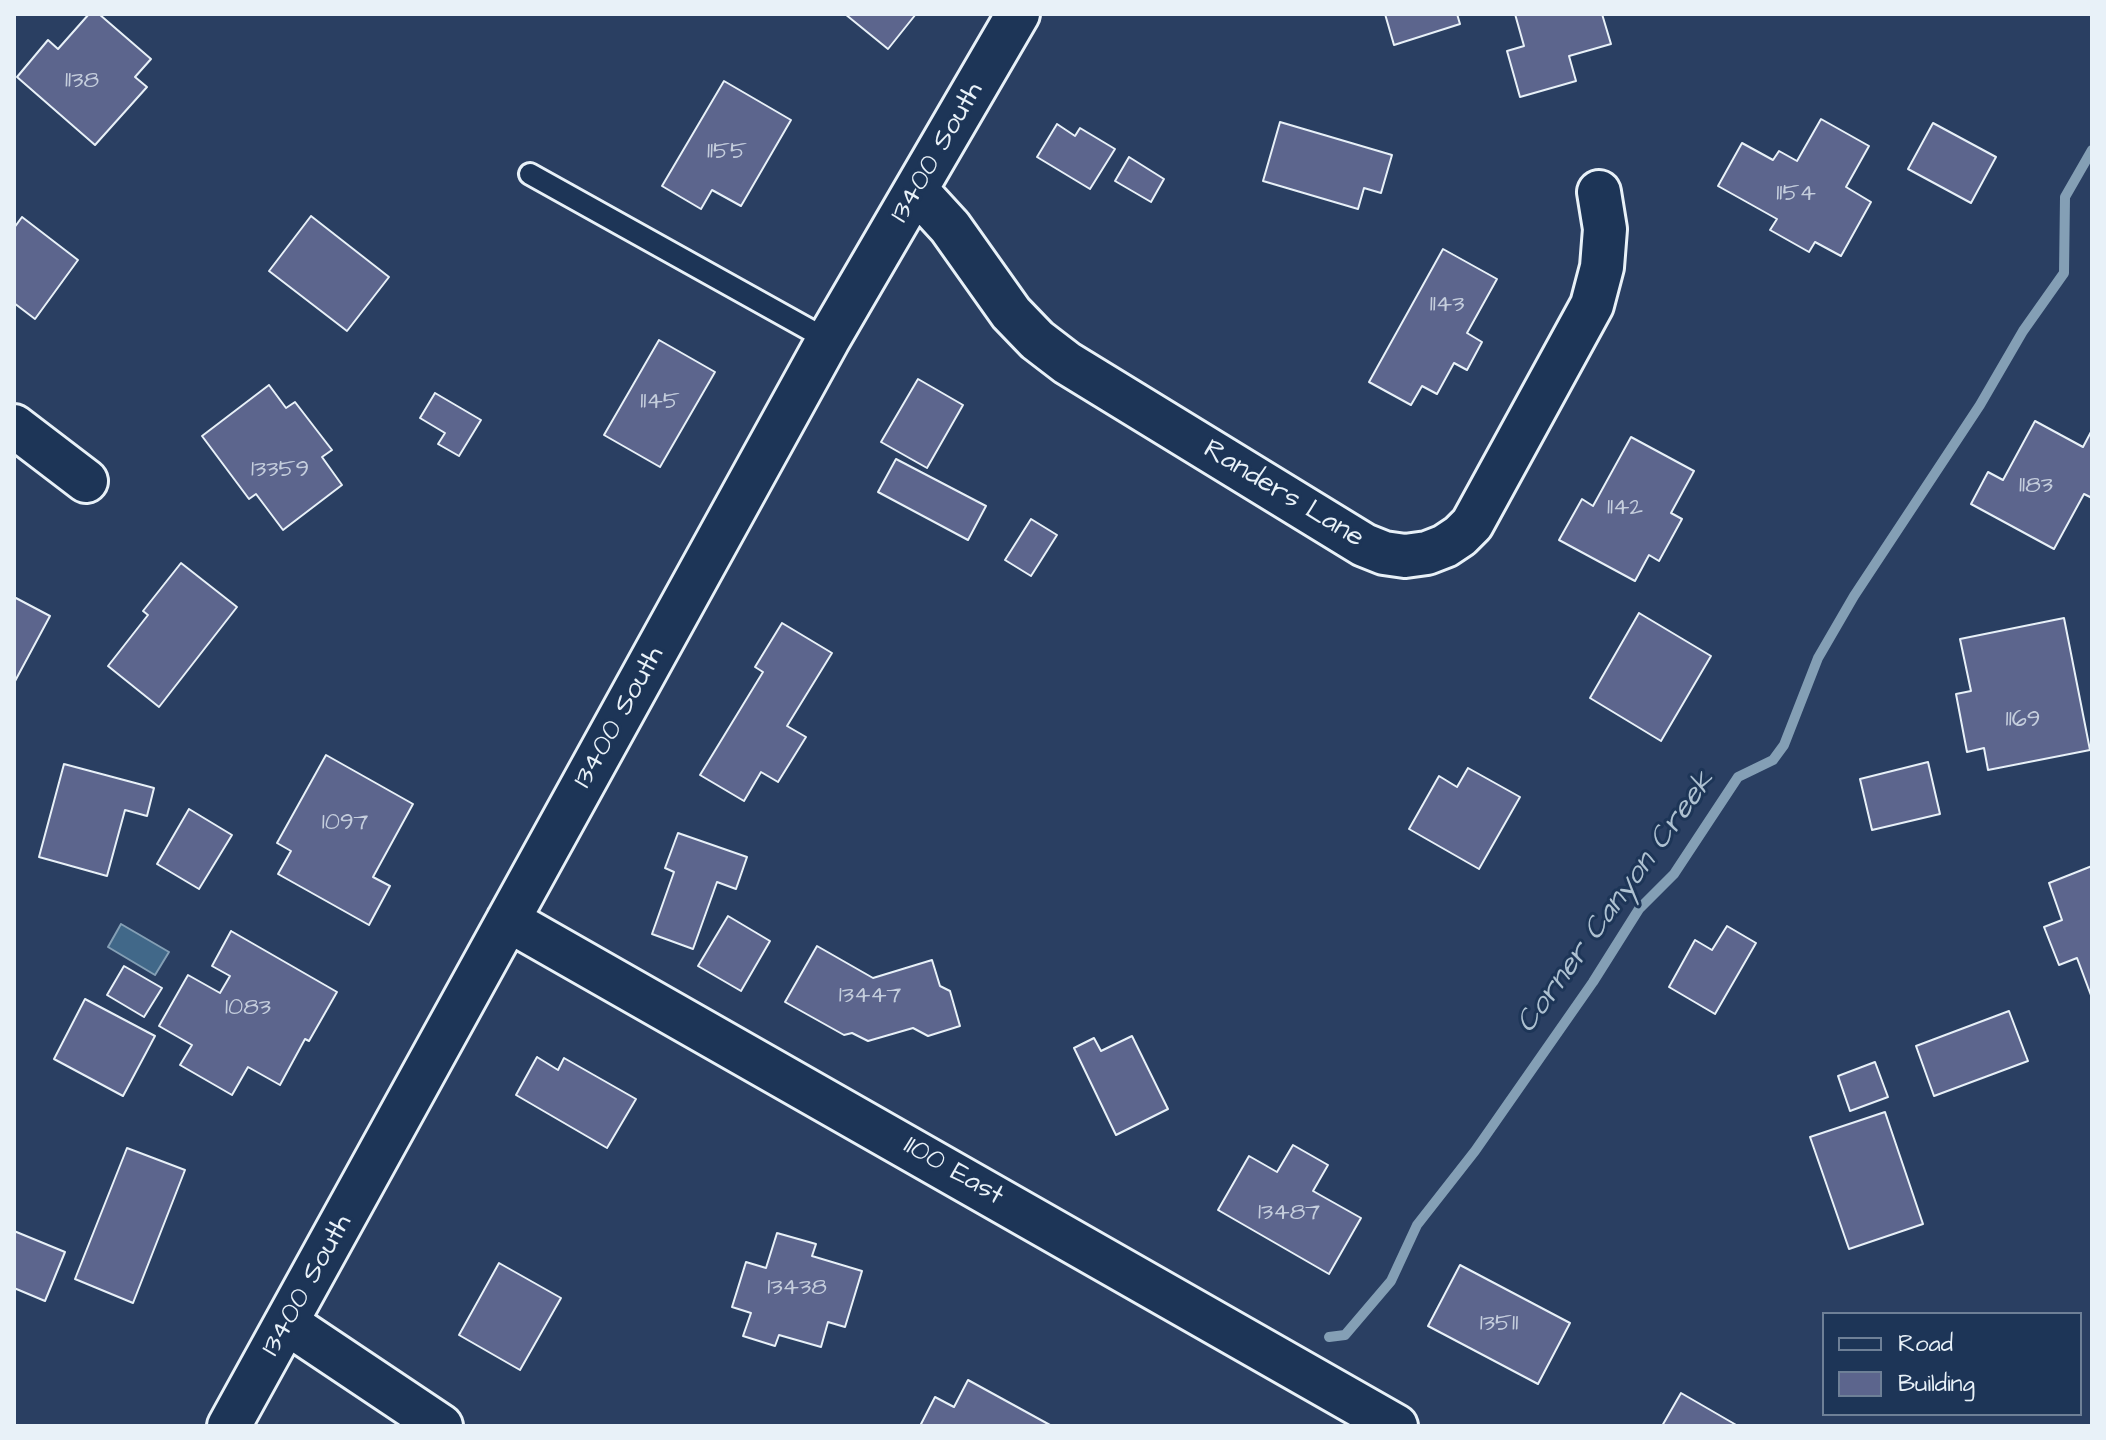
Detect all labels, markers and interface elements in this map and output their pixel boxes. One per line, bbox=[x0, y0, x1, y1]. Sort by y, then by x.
house number: 1138 bbox=[65, 68, 99, 96]
street label: 13400 South bbox=[884, 77, 992, 229]
house number: 1155 bbox=[707, 139, 747, 167]
house number: 1154 bbox=[1776, 181, 1816, 209]
house number: 1143 bbox=[1430, 292, 1464, 320]
house number: 1145 bbox=[640, 389, 680, 417]
street label: Randers Lane bbox=[1197, 434, 1369, 556]
house number: 13359 bbox=[251, 457, 309, 485]
house number: 1183 bbox=[2019, 473, 2053, 501]
house number: 1142 bbox=[1607, 495, 1643, 523]
street label: 13400 South bbox=[567, 641, 673, 795]
house number: 1169 bbox=[2006, 707, 2040, 735]
water label: Corner Canyon Creek bbox=[1510, 765, 1724, 1041]
house number: 1097 bbox=[322, 810, 368, 838]
house number: 13447 bbox=[839, 983, 901, 1011]
house number: 1083 bbox=[225, 995, 271, 1023]
street label: 1100 East bbox=[897, 1130, 1009, 1214]
house number: 13487 bbox=[1258, 1200, 1320, 1228]
street label: 13400 South bbox=[255, 1209, 361, 1363]
house number: 13438 bbox=[767, 1275, 827, 1303]
house number: 13511 bbox=[1480, 1311, 1518, 1339]
legend bbox=[1822, 1312, 2082, 1416]
text: Road bbox=[1898, 1327, 1953, 1361]
text: Building bbox=[1898, 1367, 1975, 1401]

